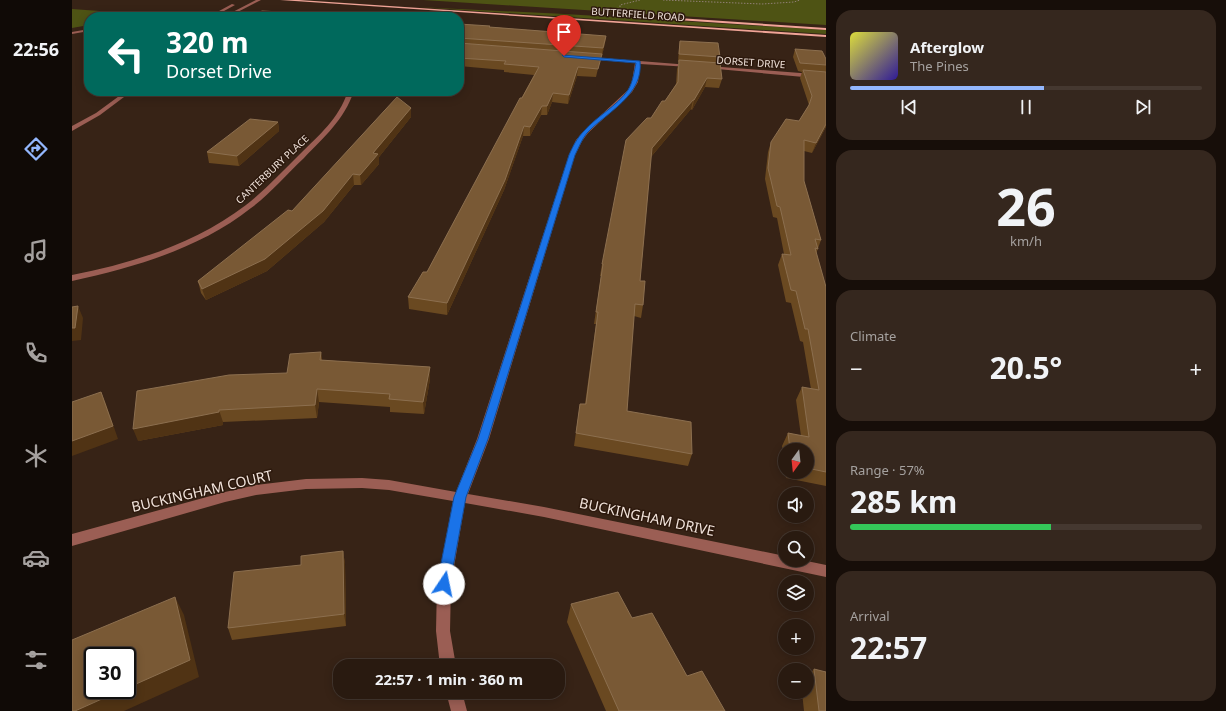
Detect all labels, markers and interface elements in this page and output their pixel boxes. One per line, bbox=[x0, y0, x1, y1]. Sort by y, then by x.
street label: BUTTERFIELD ROAD bbox=[591, 4, 685, 24]
pin bbox=[547, 15, 581, 56]
icon: arrive bbox=[553, 21, 575, 43]
text: 320 m bbox=[166, 23, 249, 61]
icon: left bbox=[100, 28, 152, 80]
text: 22:56 bbox=[13, 37, 59, 61]
text: Afterglow bbox=[910, 37, 984, 57]
street label: DORSET DRIVE bbox=[716, 53, 786, 71]
text: The Pines bbox=[910, 57, 969, 75]
text: Dorset Drive bbox=[166, 59, 272, 83]
icon: previous bbox=[898, 96, 920, 118]
icon: pause bbox=[1015, 96, 1037, 118]
icon: next bbox=[1132, 96, 1154, 118]
street label: CANTERBURY PLACE bbox=[232, 131, 312, 207]
icon: directions bbox=[22, 135, 50, 163]
text: 26 bbox=[996, 170, 1056, 241]
text: km/h bbox=[1010, 232, 1042, 250]
icon: music bbox=[22, 237, 50, 265]
text: Climate bbox=[850, 327, 896, 345]
icon: phone bbox=[22, 339, 50, 367]
text: 20.5° bbox=[990, 347, 1062, 388]
text: − bbox=[850, 353, 863, 383]
text: + bbox=[1189, 353, 1202, 383]
icon: climate bbox=[22, 442, 50, 470]
north arrow bbox=[778, 443, 814, 479]
map controls bbox=[778, 443, 814, 699]
text: Range · 57% bbox=[850, 461, 925, 479]
street label: BUCKINGHAM COURT bbox=[129, 465, 275, 516]
text: 285 km bbox=[850, 481, 957, 522]
button: sound bbox=[778, 487, 814, 523]
street label: BUCKINGHAM DRIVE bbox=[578, 493, 717, 540]
button: search bbox=[778, 531, 814, 567]
icon: car bbox=[22, 544, 50, 572]
position arrow bbox=[423, 563, 465, 605]
button: layers bbox=[778, 575, 814, 611]
text: Arrival bbox=[850, 607, 890, 625]
button: + bbox=[778, 619, 814, 655]
text: 22:57 bbox=[850, 627, 927, 668]
icon: filters bbox=[22, 646, 50, 674]
speed limit sign: 30 bbox=[84, 647, 136, 699]
button: − bbox=[778, 663, 814, 699]
text: 22:57 · 1 min · 360 m bbox=[375, 669, 523, 689]

